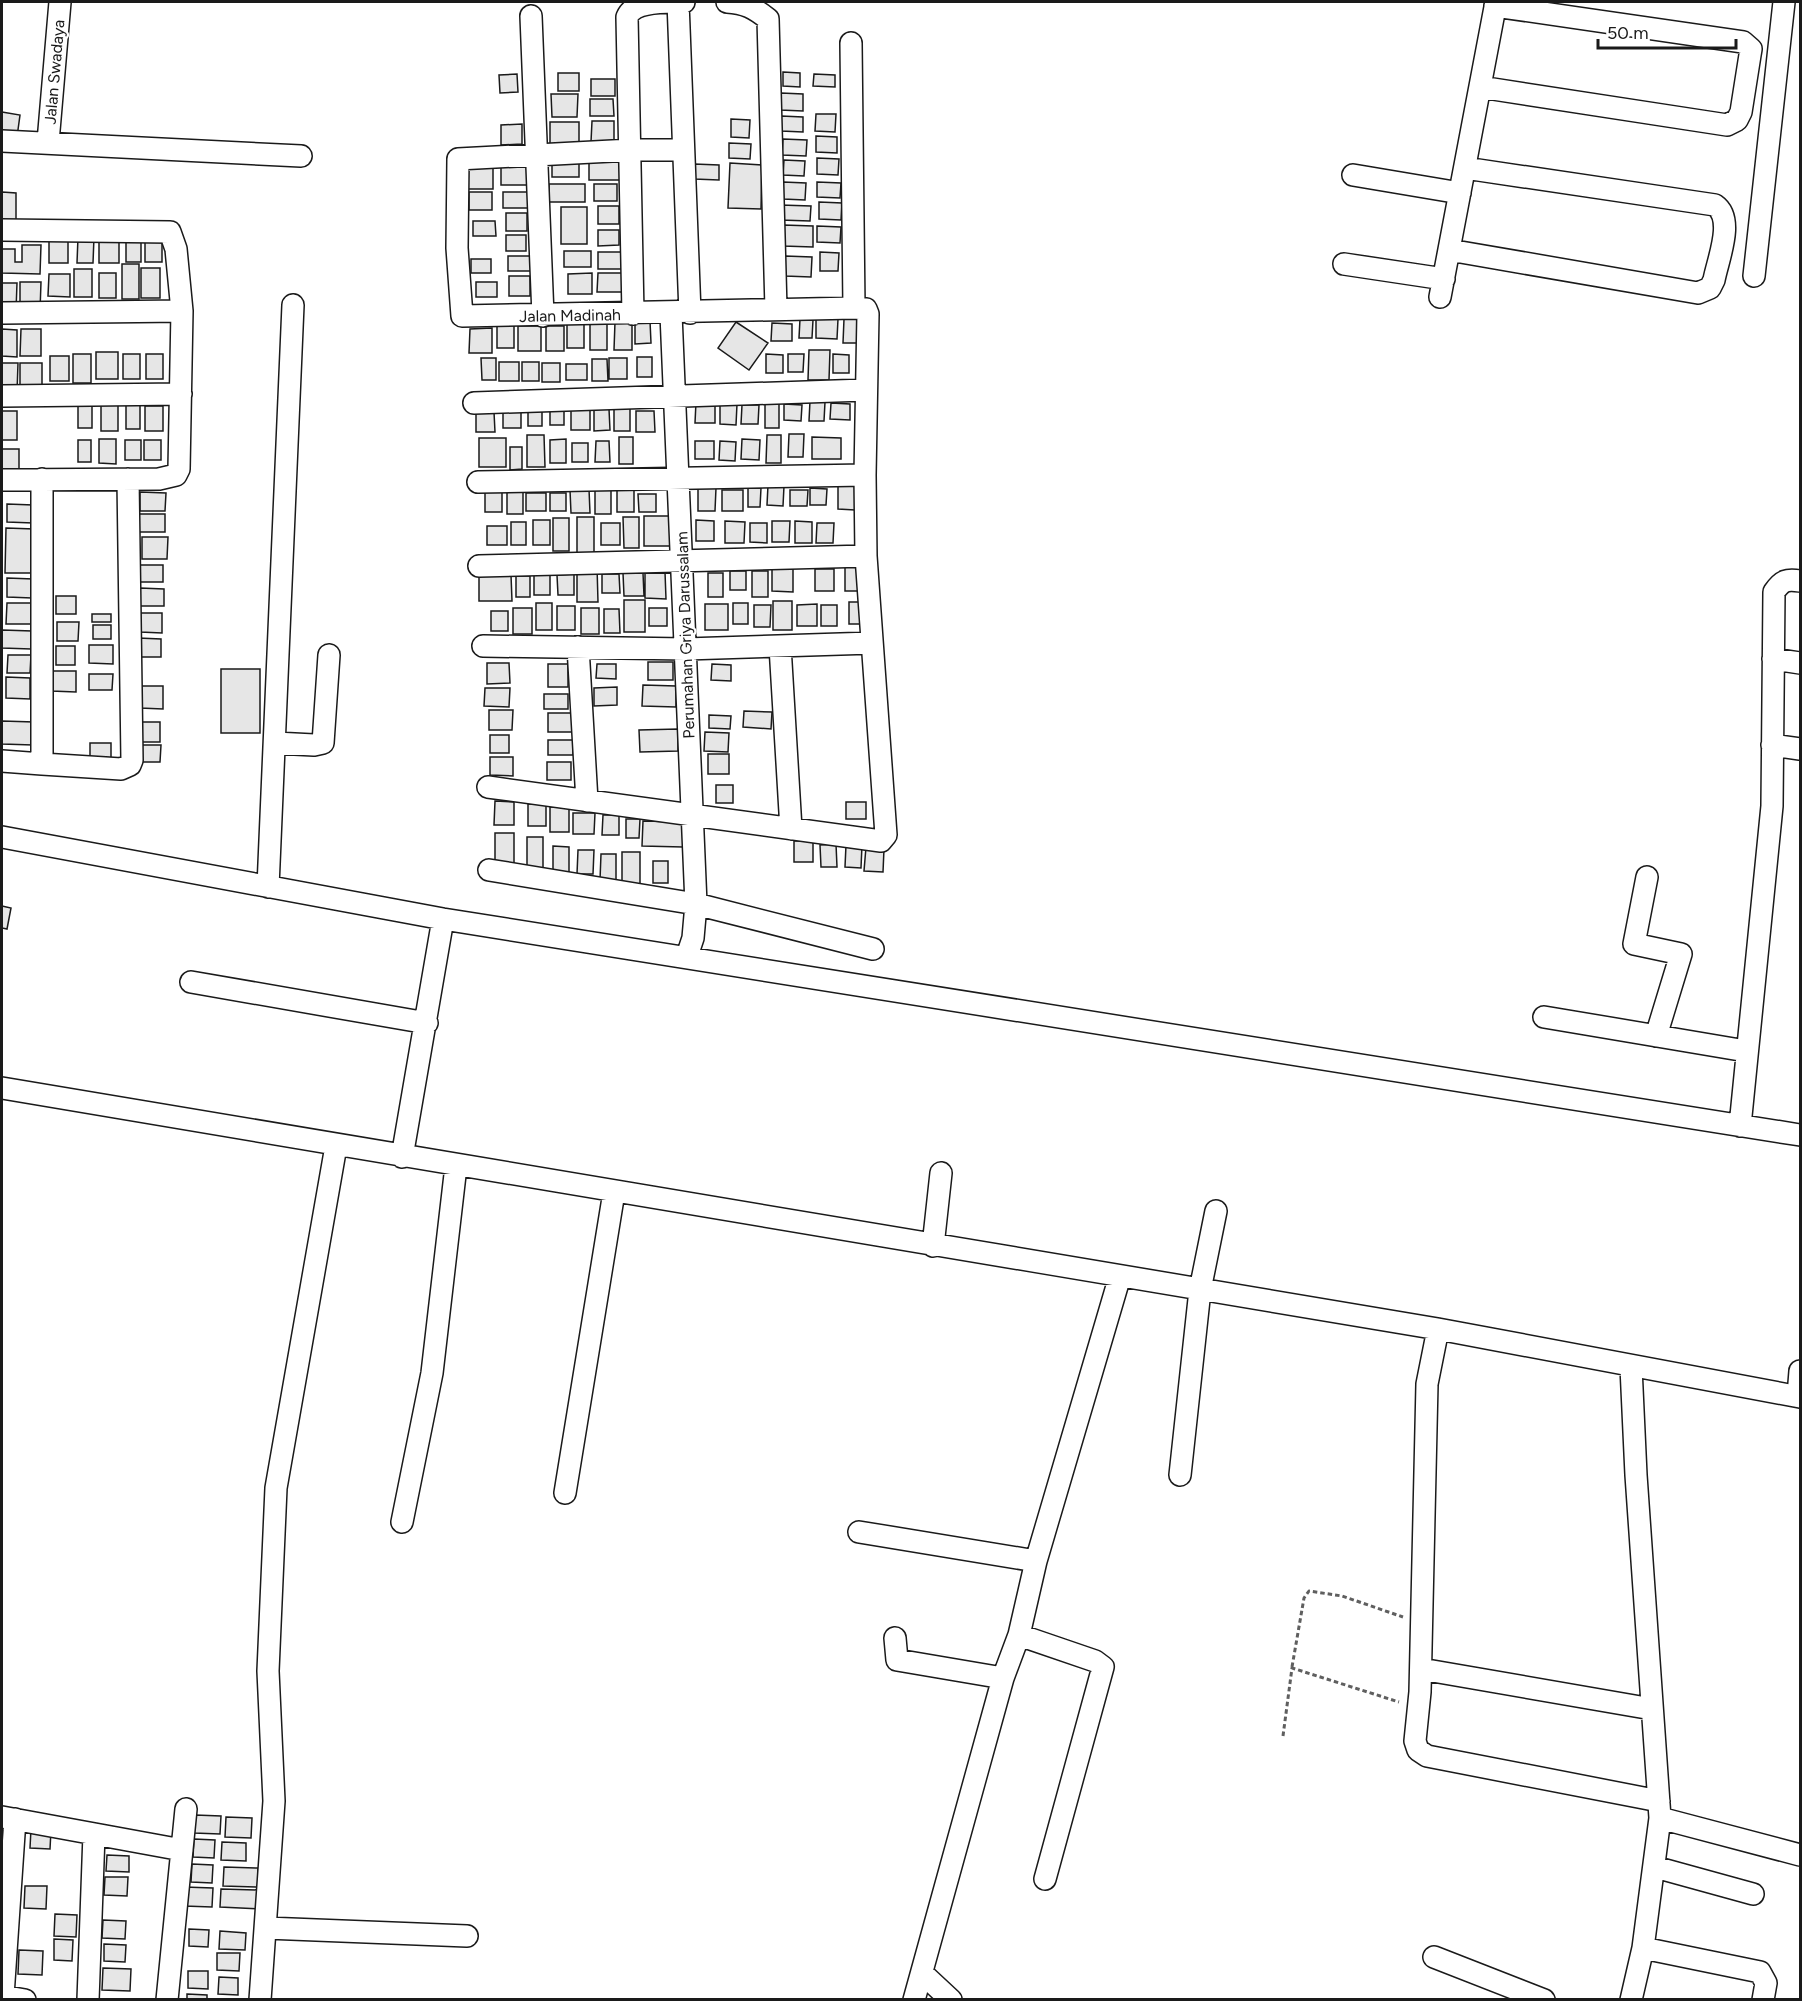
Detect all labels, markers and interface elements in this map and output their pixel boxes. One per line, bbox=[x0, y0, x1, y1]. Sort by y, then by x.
scale bar bbox=[1598, 12, 1736, 50]
street label: Jalan Swadaya bbox=[40, 19, 69, 125]
text: 50 m bbox=[1607, 22, 1649, 44]
street label: Jalan Madinah bbox=[519, 305, 621, 326]
street label: Perumahan Griya Darussalam bbox=[672, 531, 699, 739]

